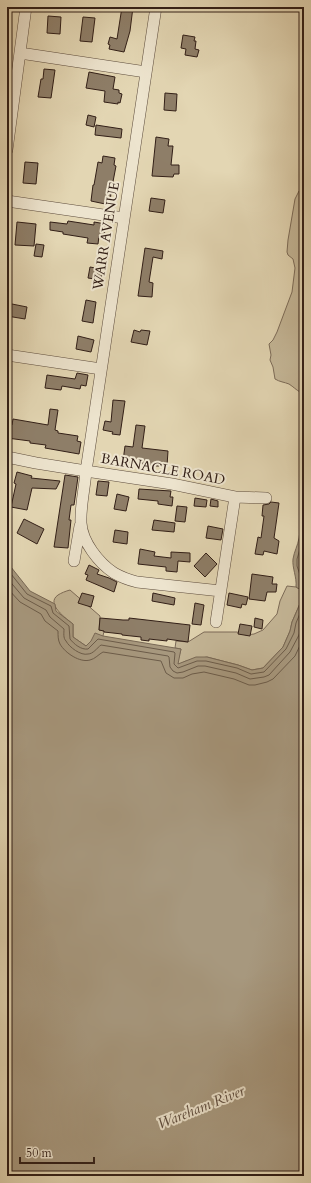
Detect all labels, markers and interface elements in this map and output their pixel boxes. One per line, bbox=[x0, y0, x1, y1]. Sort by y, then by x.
street label: WARR AVENUE bbox=[88, 180, 124, 293]
street label: BARNACLE ROAD bbox=[99, 449, 227, 489]
water label: Wareham River bbox=[154, 1080, 249, 1134]
scale bar bbox=[20, 1139, 94, 1165]
text: 50 m bbox=[26, 1145, 53, 1161]

